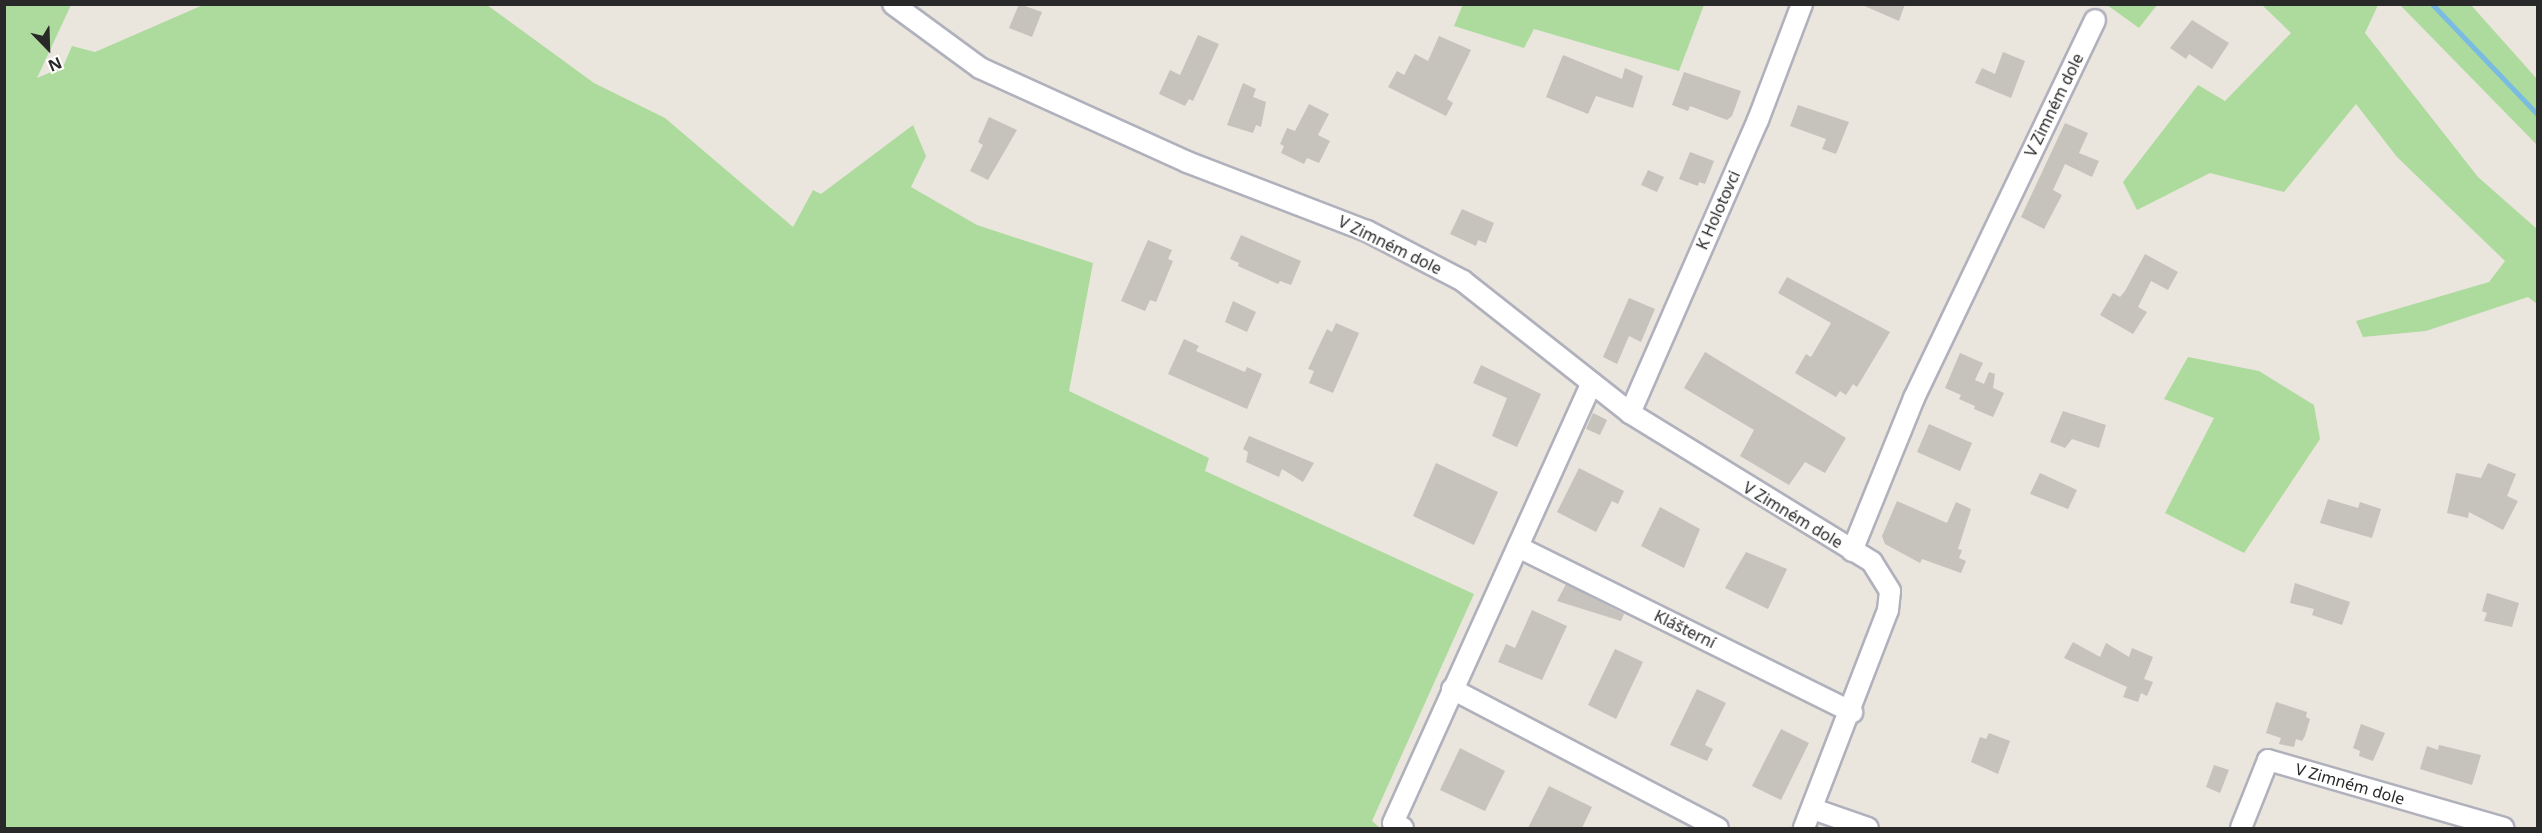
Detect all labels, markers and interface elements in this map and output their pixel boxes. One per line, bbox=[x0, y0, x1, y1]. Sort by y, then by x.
north arrow bbox=[18, 18, 78, 78]
street label: V Zimném dole bbox=[2021, 50, 2087, 160]
text: N bbox=[45, 52, 65, 77]
street label: K Holotovci bbox=[1692, 168, 1744, 252]
street label: V Zimném dole bbox=[1335, 212, 1445, 278]
street label: V Zimném dole bbox=[1740, 478, 1846, 552]
street label: Klášterní bbox=[1651, 606, 1719, 652]
street label: V Zimném dole bbox=[2293, 759, 2407, 809]

